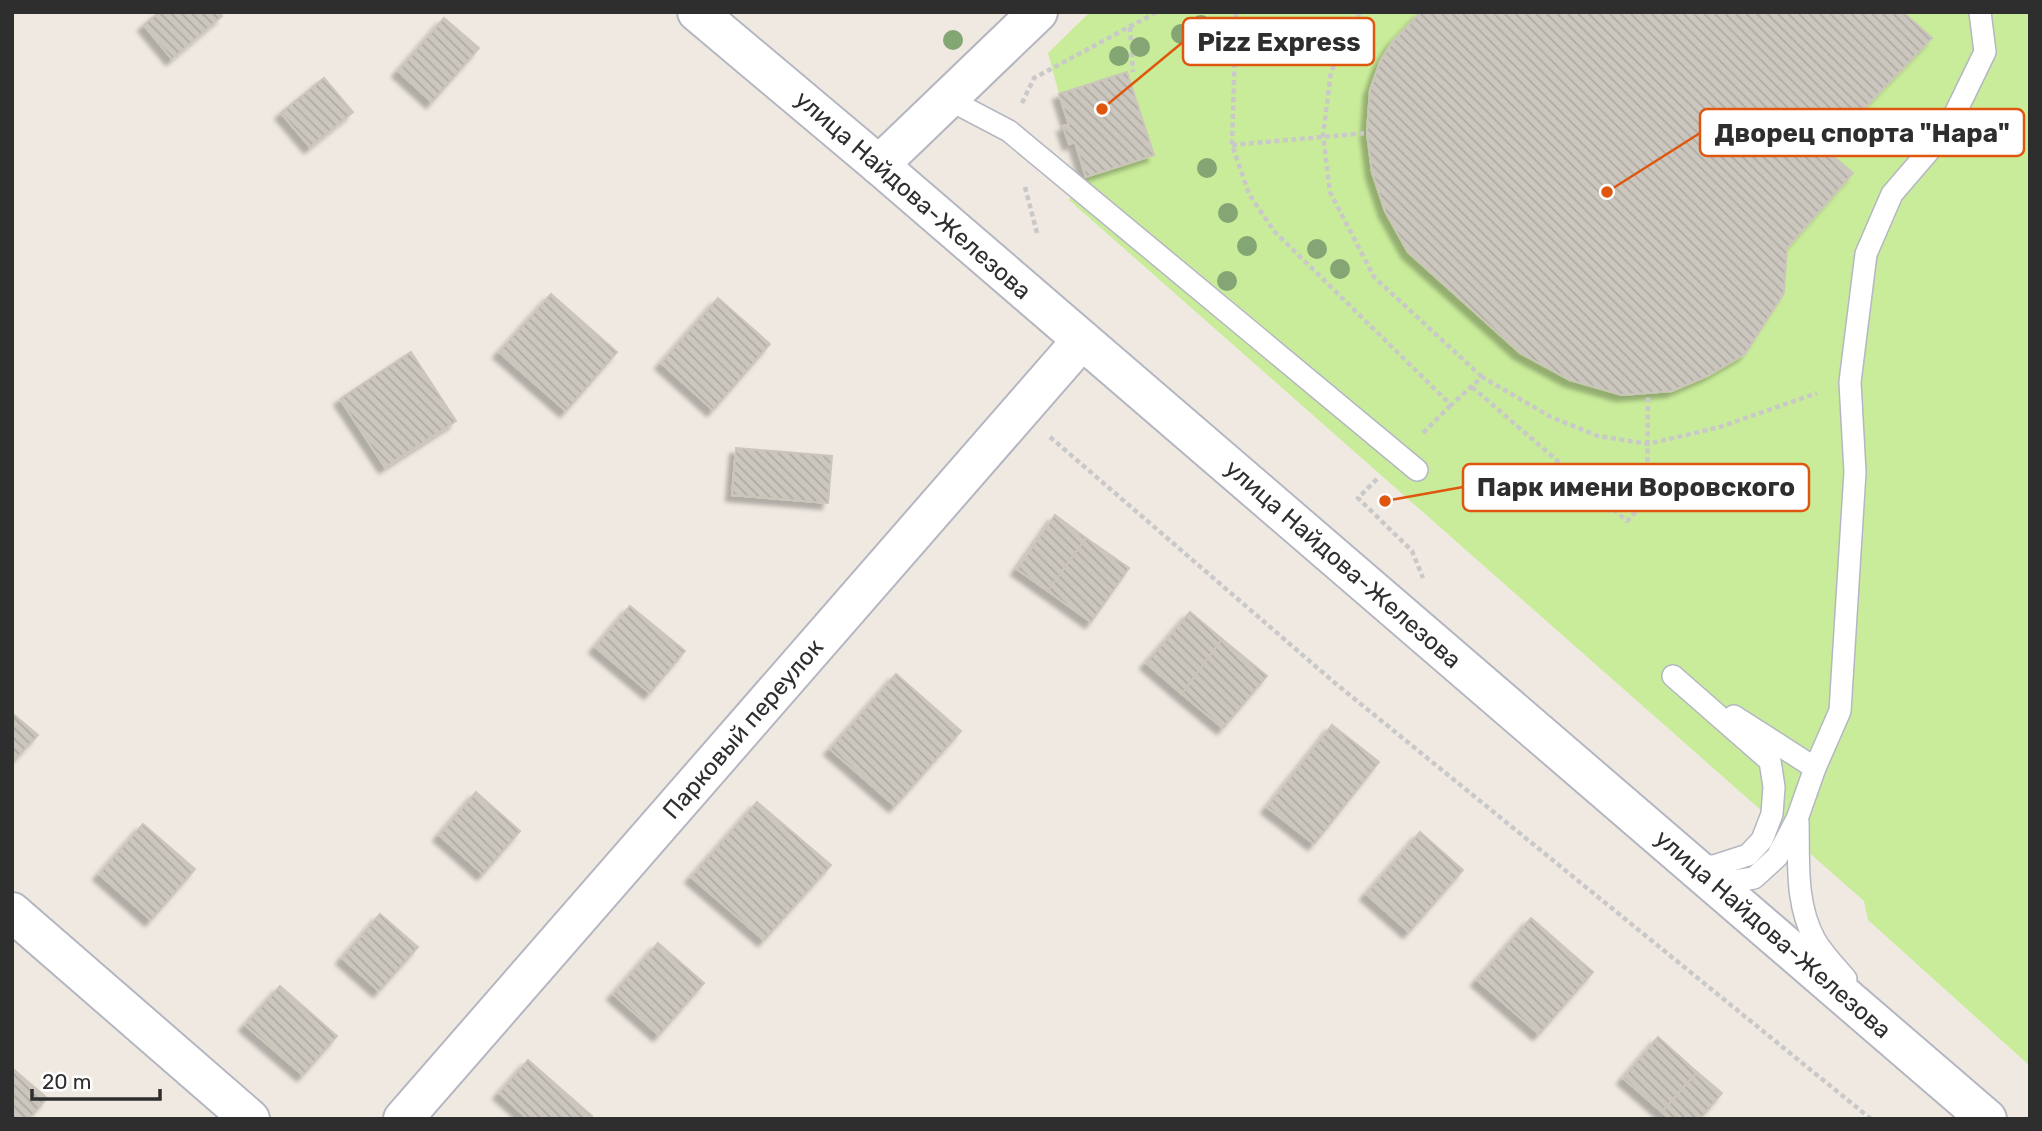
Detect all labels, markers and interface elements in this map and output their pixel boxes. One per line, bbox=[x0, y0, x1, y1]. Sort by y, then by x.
callout: Pizz Express bbox=[1183, 18, 1374, 65]
text: Pizz Express bbox=[1197, 27, 1361, 58]
street label: улица Найдова-Железова bbox=[789, 85, 1037, 305]
callout: Дворец спорта "Нара" bbox=[1700, 109, 2024, 156]
text: Дворец спорта "Нара" bbox=[1714, 118, 2010, 149]
street label: улица Найдова-Железова bbox=[1219, 454, 1467, 674]
callout: Парк имени Воровского bbox=[1463, 464, 1809, 511]
text: Парк имени Воровского bbox=[1477, 472, 1795, 503]
street label: Парковый переулок bbox=[657, 633, 829, 825]
street label: улица Найдова-Железова bbox=[1649, 824, 1897, 1044]
scale bar bbox=[32, 1058, 159, 1102]
text: 20 m bbox=[42, 1069, 91, 1094]

